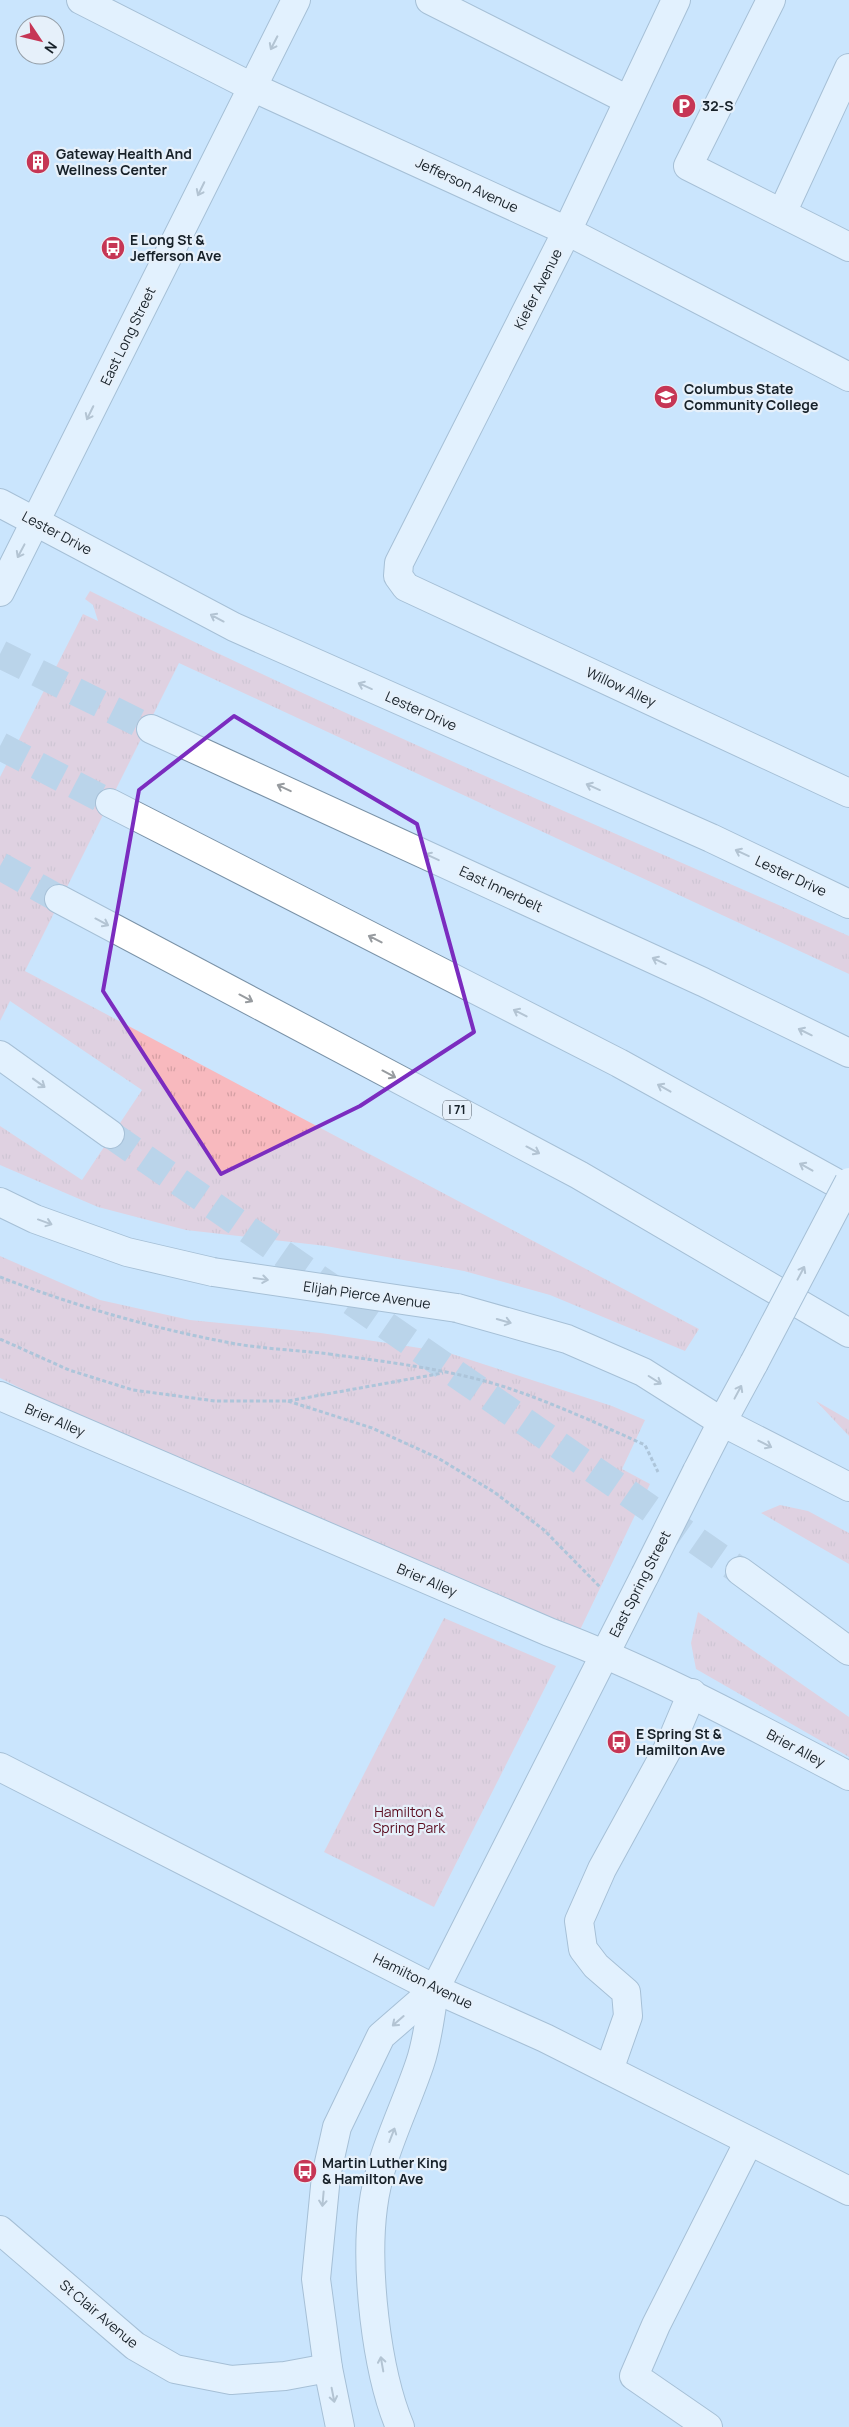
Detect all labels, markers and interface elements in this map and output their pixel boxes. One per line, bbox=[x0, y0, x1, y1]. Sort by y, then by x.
north arrow bbox=[15, 15, 65, 65]
one-way arrow bbox=[269, 36, 279, 51]
text: N bbox=[40, 38, 62, 57]
parking icon: 32-S bbox=[671, 93, 697, 119]
place label: 32-S bbox=[702, 96, 734, 115]
place label: Gateway Health And Wellness Center bbox=[56, 144, 192, 179]
building icon: Gateway Health And Wellness Center bbox=[25, 149, 51, 175]
street label: Jefferson Avenue bbox=[413, 152, 522, 217]
one-way arrow bbox=[196, 181, 206, 196]
place label: E Long St & Jefferson Ave bbox=[130, 230, 221, 265]
bus stop icon: E Long St & Jefferson Ave bbox=[100, 235, 126, 261]
street label: Kiefer Avenue bbox=[509, 245, 566, 332]
street label: East Long Street bbox=[95, 283, 160, 388]
place label: Columbus State Community College bbox=[684, 379, 818, 414]
school or university icon: Columbus State Community College bbox=[653, 384, 679, 410]
one-way arrow bbox=[85, 405, 94, 420]
street label: Lester Drive bbox=[19, 506, 96, 559]
one-way arrow bbox=[16, 543, 25, 558]
one-way arrow bbox=[210, 613, 225, 622]
street label: Willow Alley bbox=[583, 662, 660, 711]
one-way arrow bbox=[358, 680, 373, 690]
street label: Lester Drive bbox=[382, 686, 460, 735]
one-way arrow bbox=[586, 781, 601, 791]
one-way arrow bbox=[277, 783, 292, 793]
one-way arrow bbox=[735, 848, 750, 857]
one-way arrow bbox=[425, 851, 440, 861]
street label: Lester Drive bbox=[752, 851, 830, 900]
street label: East Innerbelt bbox=[456, 861, 546, 916]
one-way arrow bbox=[94, 918, 109, 927]
one-way arrow bbox=[368, 934, 383, 944]
one-way arrow bbox=[651, 956, 666, 966]
one-way arrow bbox=[238, 993, 253, 1003]
one-way arrow bbox=[513, 1008, 528, 1017]
one-way arrow bbox=[798, 1027, 813, 1036]
one-way arrow bbox=[382, 1069, 397, 1079]
one-way arrow bbox=[32, 1078, 46, 1088]
one-way arrow bbox=[657, 1083, 672, 1093]
road number: I 71 bbox=[443, 1100, 471, 1120]
one-way arrow bbox=[525, 1146, 540, 1155]
one-way arrow bbox=[799, 1162, 814, 1172]
one-way arrow bbox=[36, 1218, 52, 1227]
one-way arrow bbox=[797, 1266, 806, 1281]
one-way arrow bbox=[253, 1275, 269, 1285]
street label: Elijah Pierce Avenue bbox=[302, 1276, 432, 1313]
one-way arrow bbox=[496, 1317, 512, 1327]
one-way arrow bbox=[648, 1374, 662, 1385]
one-way arrow bbox=[733, 1386, 743, 1400]
street label: Brier Alley bbox=[22, 1398, 89, 1441]
one-way arrow bbox=[757, 1440, 772, 1449]
street label: East Spring Street bbox=[604, 1527, 675, 1640]
street label: Brier Alley bbox=[394, 1558, 461, 1601]
place label: E Spring St & Hamilton Ave bbox=[636, 1724, 725, 1759]
street label: Brier Alley bbox=[764, 1724, 829, 1771]
bus stop icon: E Spring St & Hamilton Ave bbox=[606, 1729, 632, 1755]
park label: Hamilton & Spring Park bbox=[373, 1802, 446, 1837]
street label: Hamilton Avenue bbox=[370, 1948, 476, 2013]
one-way arrow bbox=[392, 2015, 405, 2027]
one-way arrow bbox=[388, 2128, 398, 2143]
place label: Martin Luther King & Hamilton Ave bbox=[322, 2153, 447, 2188]
bus stop icon: Martin Luther King & Hamilton Ave bbox=[292, 2158, 318, 2184]
one-way arrow bbox=[319, 2191, 328, 2207]
street label: St Clair Avenue bbox=[56, 2275, 143, 2352]
one-way arrow bbox=[376, 2356, 386, 2372]
one-way arrow bbox=[329, 2387, 338, 2403]

